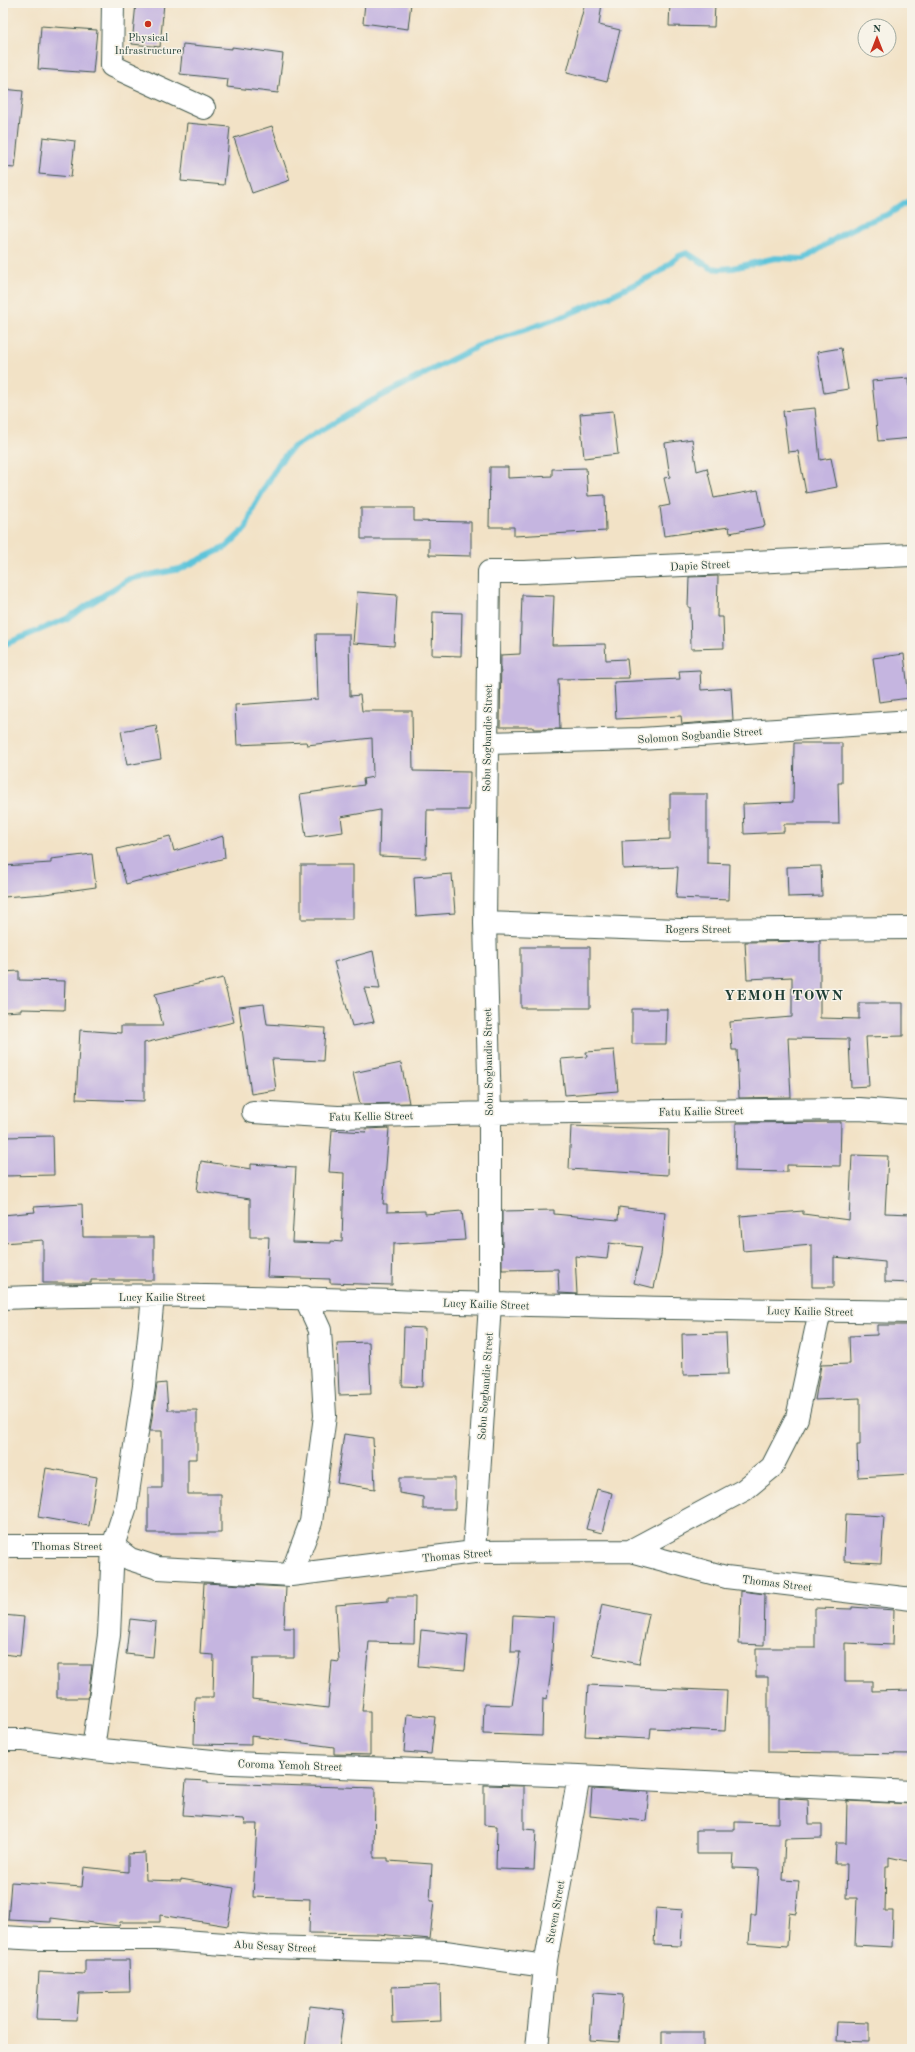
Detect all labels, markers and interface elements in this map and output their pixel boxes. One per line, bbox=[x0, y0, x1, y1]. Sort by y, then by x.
north arrow bbox=[857, 18, 897, 58]
marker: Physical Infrastructure bbox=[143, 19, 153, 29]
text: N bbox=[873, 24, 882, 35]
place label: Physical Infrastructure bbox=[115, 33, 181, 57]
street label: Dapie Street bbox=[670, 559, 730, 574]
street label: Sobu Sogbandie Street bbox=[482, 684, 495, 792]
street label: Solomon Sogbandie Street bbox=[637, 727, 763, 746]
street label: Rogers Street bbox=[665, 925, 731, 936]
district label: YEMOH TOWN bbox=[724, 989, 844, 1004]
street label: Sobu Sogbandie Street bbox=[483, 1008, 496, 1116]
street label: Fatu Kailie Street bbox=[658, 1106, 744, 1119]
street label: Fatu Kellie Street bbox=[329, 1111, 414, 1124]
street label: Lucy Kailie Street bbox=[119, 1293, 206, 1304]
street label: Lucy Kailie Street bbox=[442, 1298, 530, 1313]
street label: Lucy Kailie Street bbox=[766, 1306, 854, 1319]
street label: Sobu Sogbandie Street bbox=[477, 1332, 496, 1440]
street label: Thomas Street bbox=[32, 1542, 102, 1553]
street label: Thomas Street bbox=[422, 1548, 493, 1565]
street label: Thomas Street bbox=[741, 1575, 813, 1594]
street label: Coroma Yemoh Street bbox=[237, 1759, 343, 1774]
street label: Steven Street bbox=[545, 1880, 567, 1945]
street label: Abu Sesay Street bbox=[233, 1940, 317, 1955]

